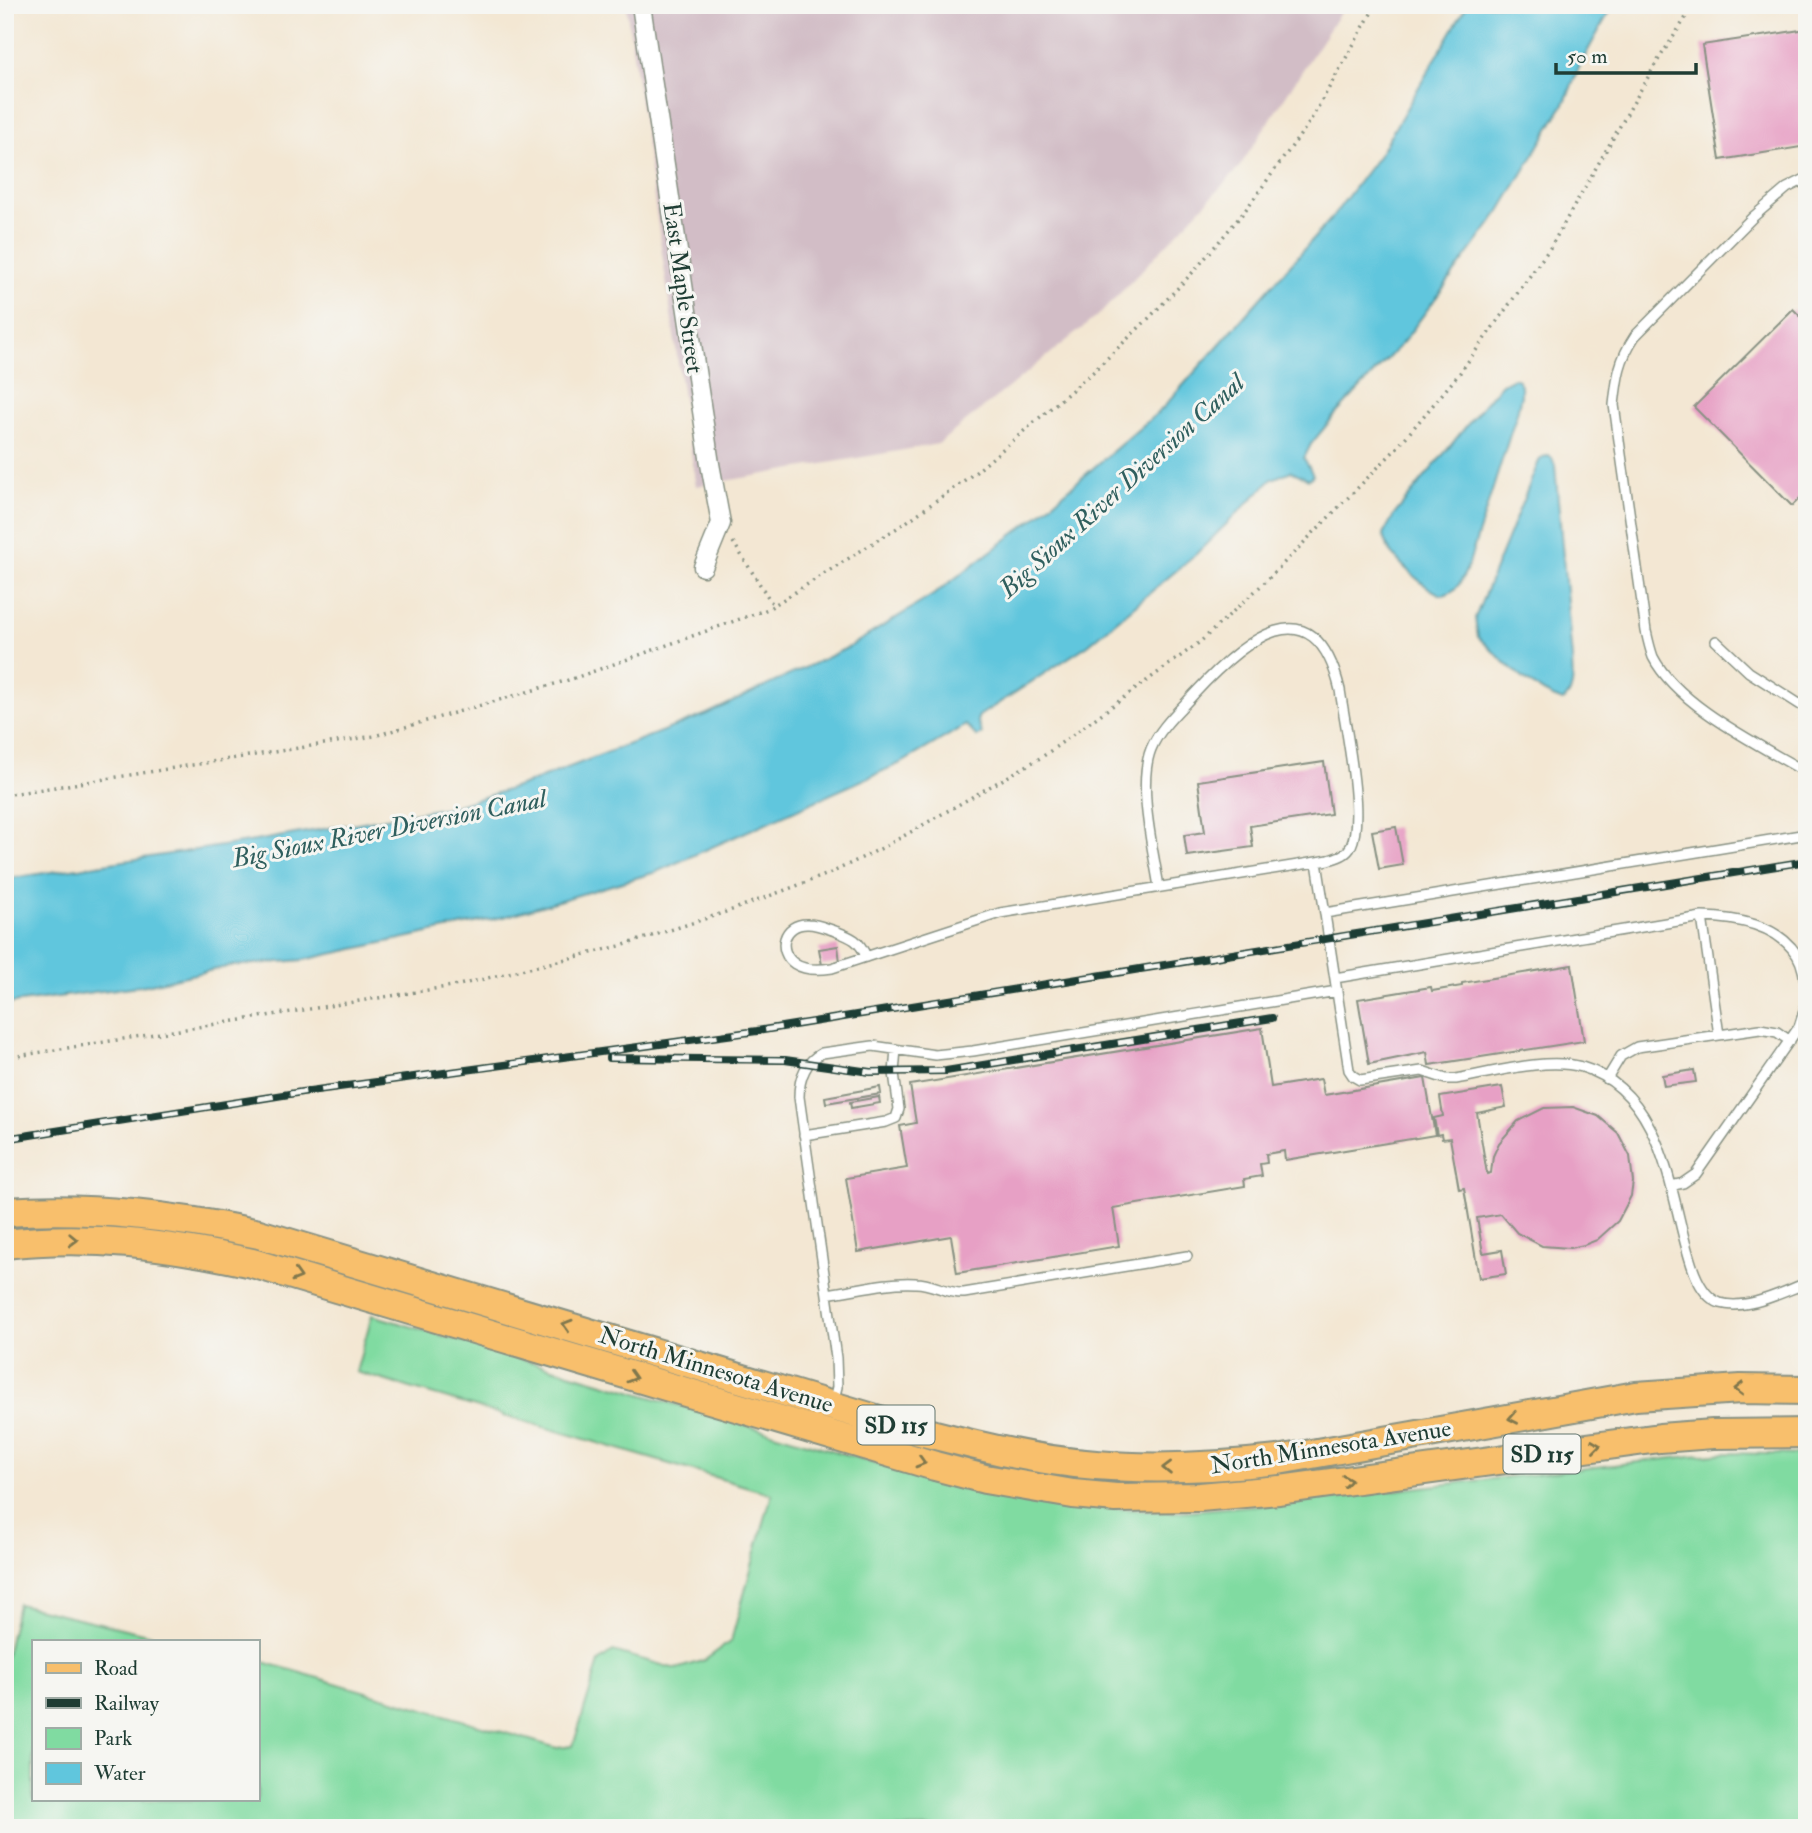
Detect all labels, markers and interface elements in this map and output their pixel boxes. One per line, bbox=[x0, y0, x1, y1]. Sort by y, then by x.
scale bar bbox=[1556, 32, 1696, 76]
text: 50 m bbox=[1567, 43, 1608, 70]
street label: East Maple Street bbox=[656, 201, 710, 376]
water label: Big Sioux River Diversion Canal bbox=[991, 366, 1253, 606]
water label: Big Sioux River Diversion Canal bbox=[227, 783, 550, 876]
one-way arrow bbox=[68, 1233, 79, 1248]
one-way arrow bbox=[291, 1267, 303, 1282]
one-way arrow bbox=[561, 1319, 573, 1334]
street label: North Minnesota Avenue bbox=[595, 1320, 837, 1420]
one-way arrow bbox=[626, 1368, 638, 1383]
one-way arrow bbox=[1733, 1381, 1743, 1397]
road number: SD 115 bbox=[858, 1406, 934, 1444]
one-way arrow bbox=[1507, 1410, 1519, 1425]
street label: North Minnesota Avenue bbox=[1208, 1413, 1454, 1481]
road number: SD 115 bbox=[1504, 1434, 1580, 1474]
one-way arrow bbox=[1590, 1439, 1602, 1454]
one-way arrow bbox=[915, 1454, 927, 1469]
one-way arrow bbox=[1162, 1460, 1172, 1476]
one-way arrow bbox=[1341, 1473, 1353, 1488]
legend bbox=[32, 1640, 259, 1801]
text: Road bbox=[94, 1655, 139, 1682]
text: Railway bbox=[94, 1690, 160, 1717]
text: Park bbox=[94, 1725, 132, 1752]
text: Water bbox=[93, 1760, 146, 1787]

